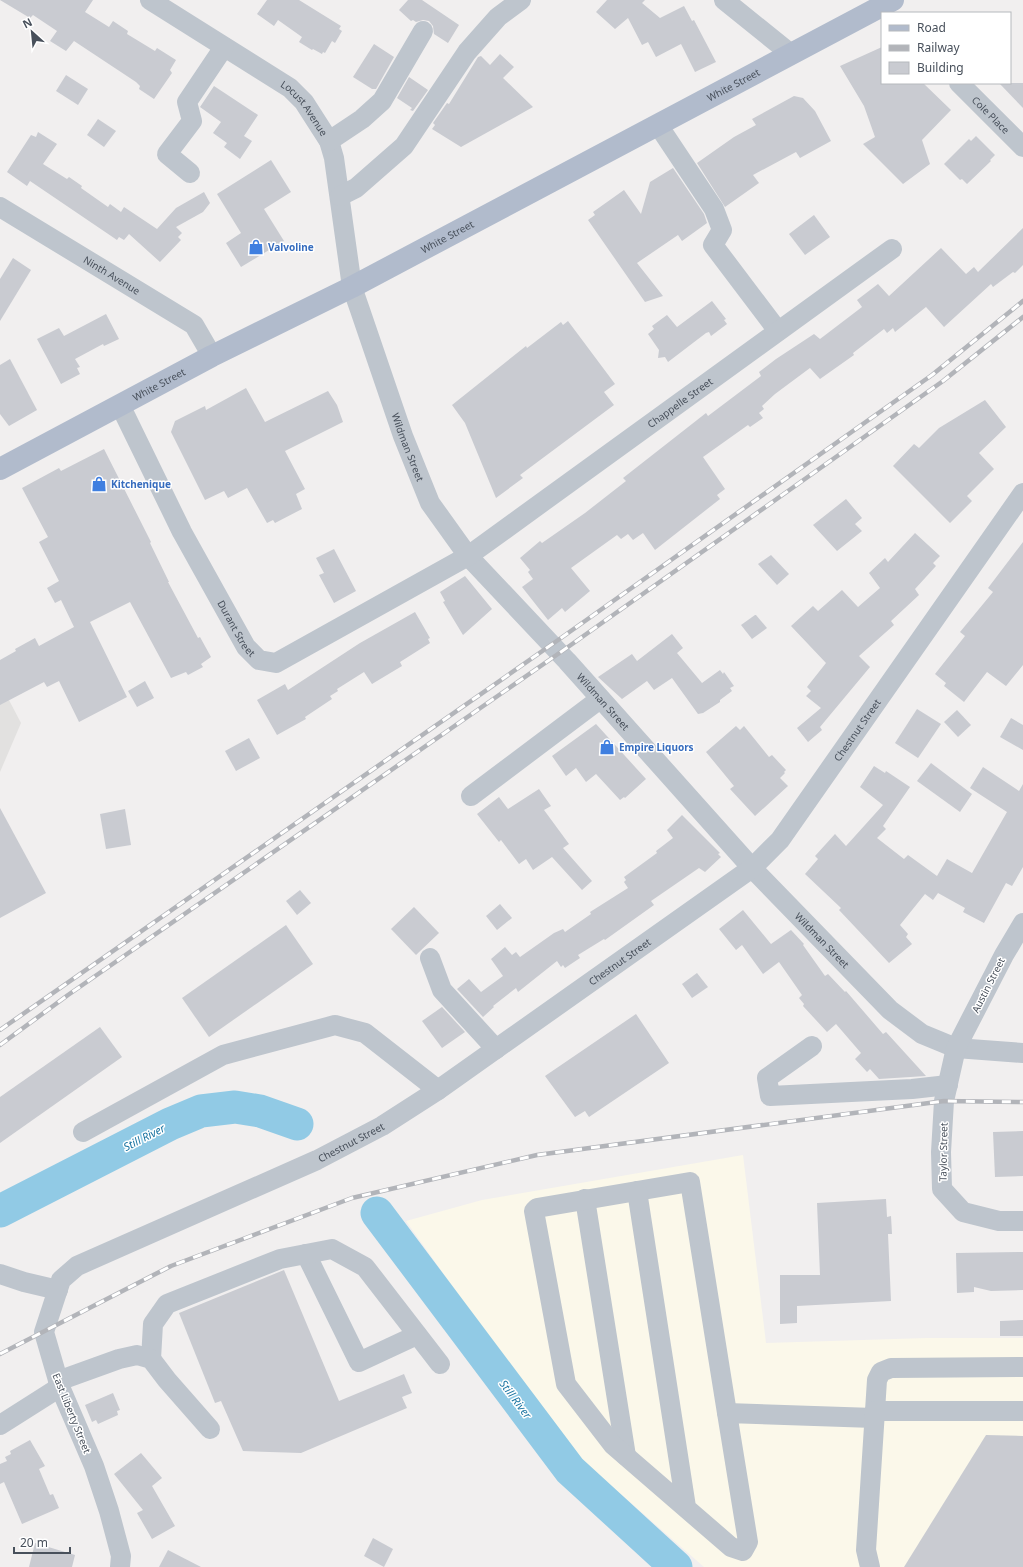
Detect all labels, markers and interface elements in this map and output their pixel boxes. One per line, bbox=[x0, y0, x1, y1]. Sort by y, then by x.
north arrow bbox=[12, 12, 52, 52]
legend bbox=[881, 12, 1011, 84]
text: N bbox=[20, 14, 35, 31]
text: Road bbox=[917, 19, 946, 36]
text: Railway bbox=[917, 39, 961, 56]
text: Building bbox=[917, 59, 964, 76]
street label: White Street bbox=[704, 65, 763, 104]
street label: Locust Avenue bbox=[278, 77, 331, 139]
street label: Cole Place bbox=[969, 93, 1013, 137]
street label: White Street bbox=[418, 217, 476, 256]
shop icon: Valvoline bbox=[247, 238, 265, 256]
place label: Valvoline bbox=[268, 240, 314, 254]
street label: Ninth Avenue bbox=[81, 252, 143, 298]
street label: White Street bbox=[130, 364, 188, 404]
street label: Chappelle Street bbox=[644, 374, 716, 431]
street label: Wildman Street bbox=[389, 411, 428, 484]
shop icon: Kitchenique bbox=[90, 475, 108, 493]
place label: Kitchenique bbox=[111, 477, 171, 491]
street label: Durant Street bbox=[214, 598, 259, 660]
street label: Wildman Street bbox=[574, 670, 633, 733]
street label: Chestnut Street bbox=[830, 696, 884, 764]
shop icon: Empire Liquors bbox=[598, 738, 616, 756]
place label: Empire Liquors bbox=[619, 740, 694, 754]
street label: Wildman Street bbox=[792, 909, 853, 971]
street label: Chestnut Street bbox=[586, 935, 654, 988]
street label: Austin Street bbox=[968, 955, 1008, 1015]
street label: Chestnut Street bbox=[315, 1119, 387, 1165]
water label: Still River bbox=[121, 1120, 168, 1154]
street label: Taylor Street bbox=[935, 1122, 951, 1181]
street label: East Liberty Street bbox=[50, 1371, 95, 1455]
water label: Still River bbox=[497, 1377, 536, 1422]
scale bar bbox=[14, 1529, 70, 1555]
text: 20 m bbox=[20, 1534, 48, 1551]

